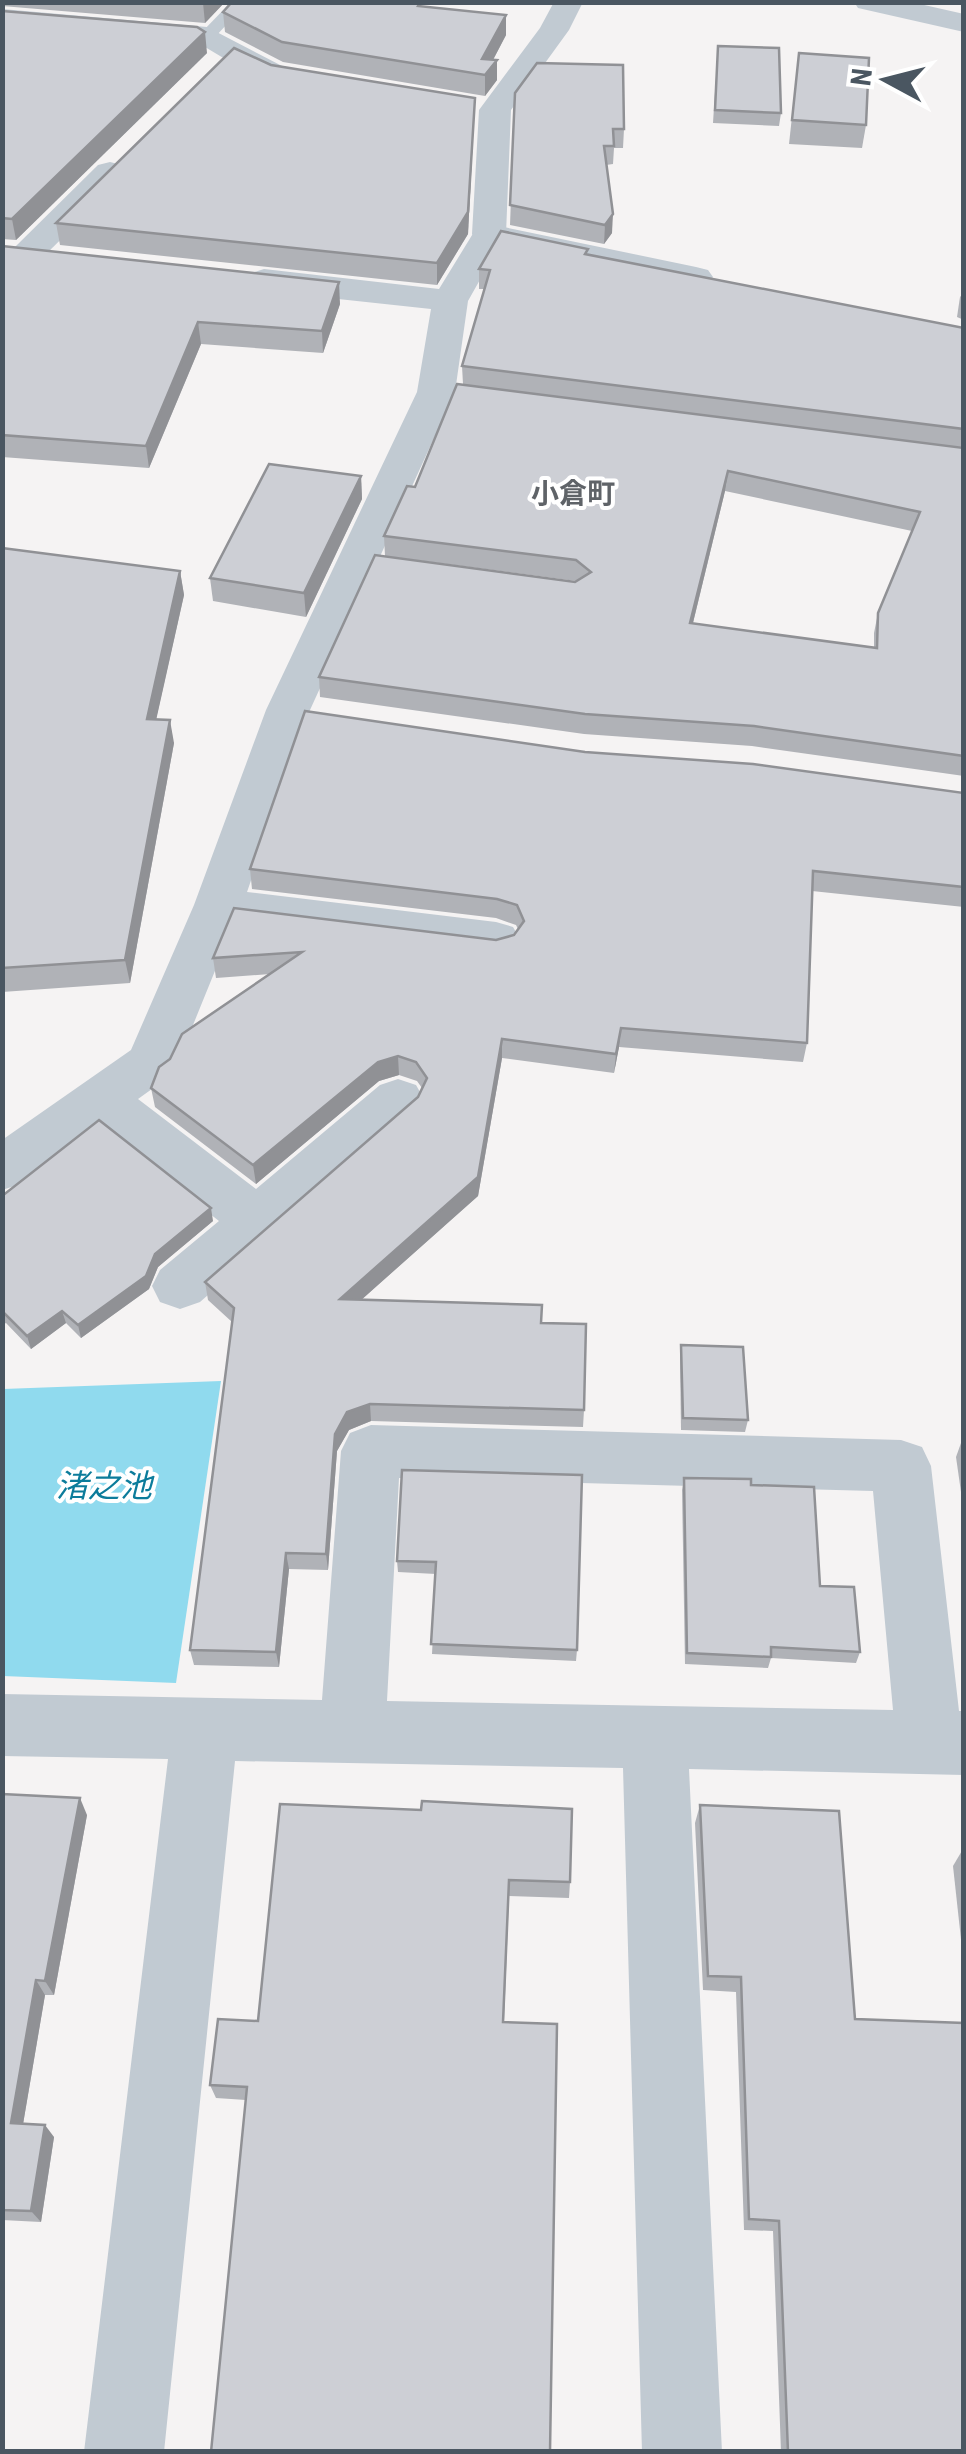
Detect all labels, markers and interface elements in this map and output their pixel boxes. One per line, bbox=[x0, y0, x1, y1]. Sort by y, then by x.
north arrow bbox=[836, 30, 936, 130]
text: N bbox=[844, 66, 879, 88]
district label: 小倉町 bbox=[531, 477, 615, 510]
water label: 渚之池 bbox=[56, 1467, 155, 1505]

